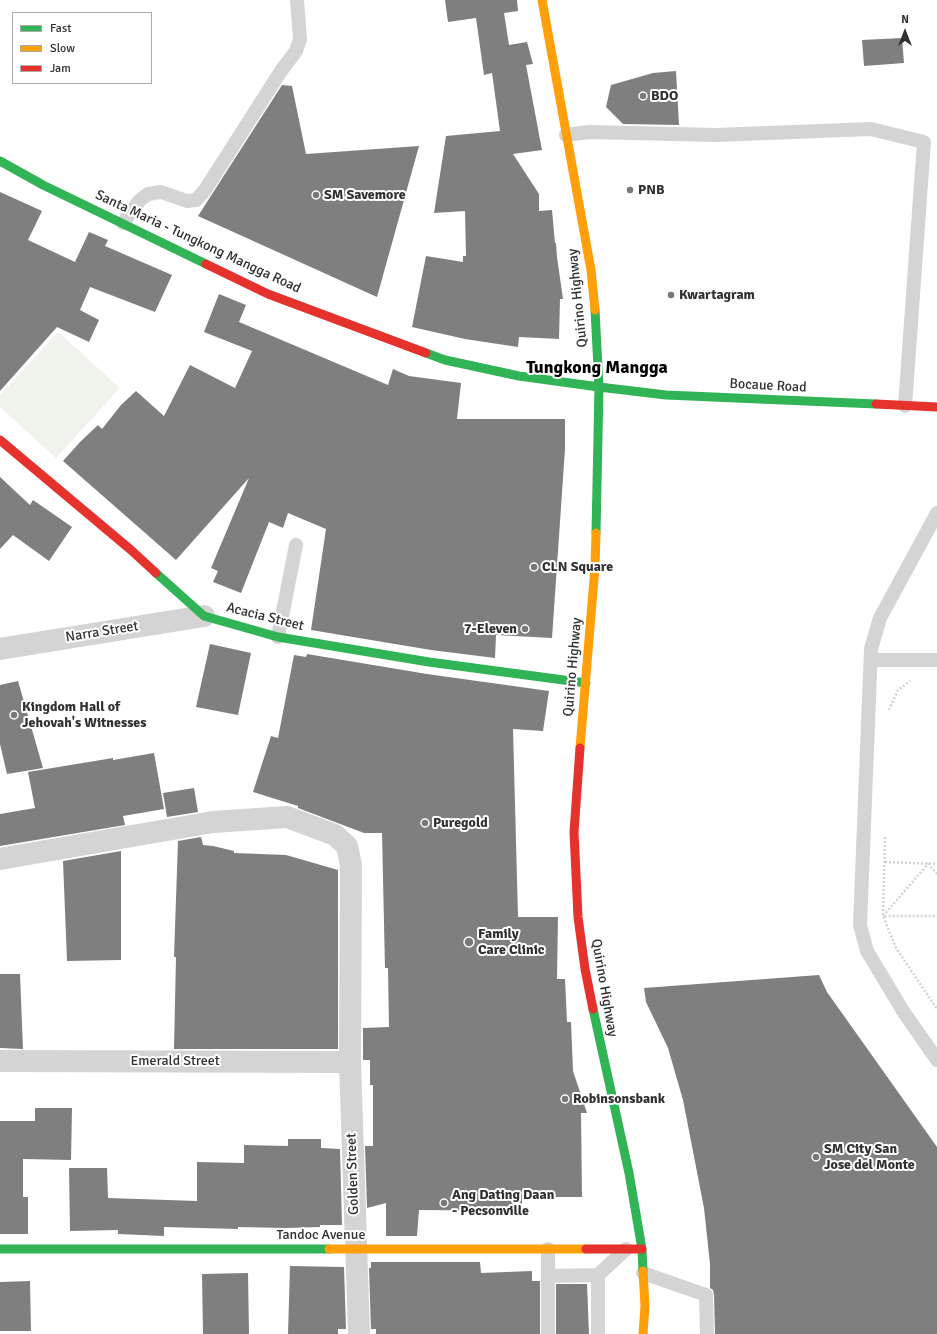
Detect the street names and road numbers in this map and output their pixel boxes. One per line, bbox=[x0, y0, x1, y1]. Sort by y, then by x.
street label: Santa Maria - Tungkong Mangga Road bbox=[93, 187, 303, 297]
street label: Quirino Highway bbox=[564, 248, 592, 348]
street label: Bocaue Road bbox=[729, 376, 807, 396]
street label: Acacia Street bbox=[225, 599, 305, 635]
street label: Quirino Highway bbox=[560, 617, 586, 717]
street label: Narra Street bbox=[64, 618, 140, 646]
street label: Quirino Highway bbox=[587, 938, 621, 1038]
street label: Emerald Street bbox=[130, 1053, 220, 1069]
street label: Golden Street bbox=[343, 1133, 363, 1215]
street label: Tandoc Avenue bbox=[277, 1227, 365, 1243]

